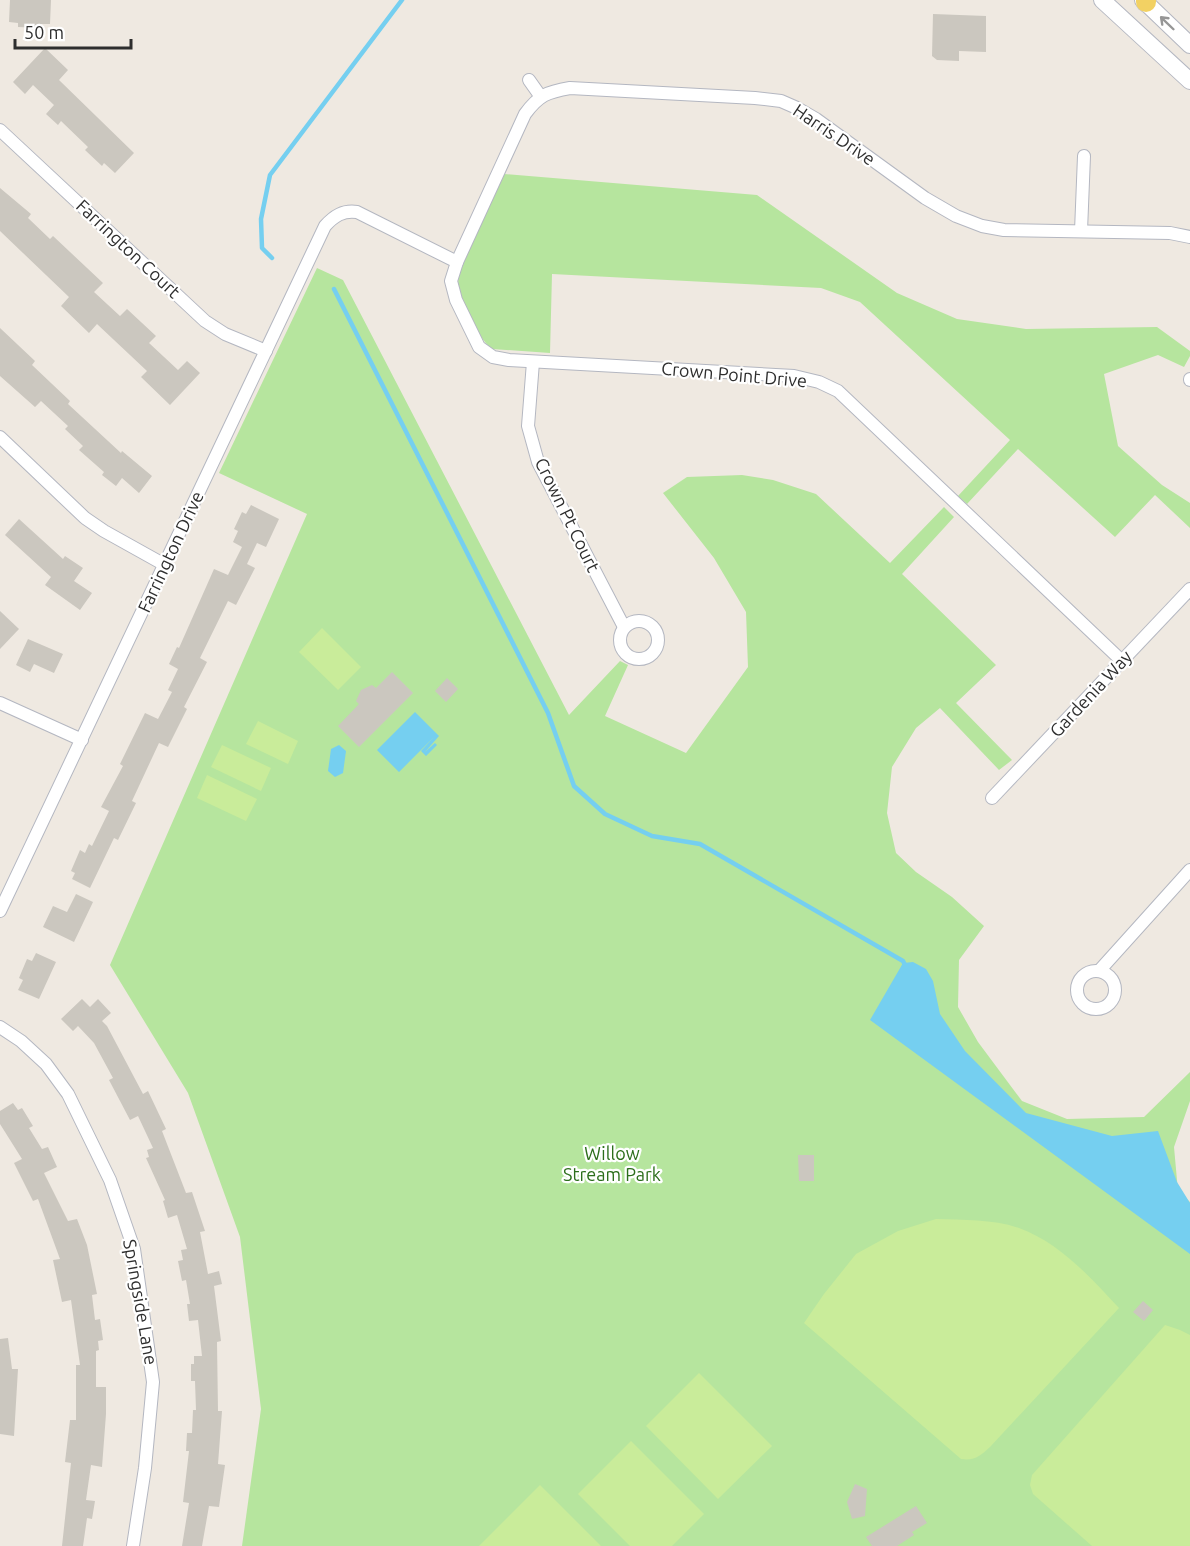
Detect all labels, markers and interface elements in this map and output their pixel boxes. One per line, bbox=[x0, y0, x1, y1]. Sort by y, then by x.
scale bar bbox=[15, 12, 130, 50]
one-way arrow bbox=[1159, 15, 1174, 30]
text: 50 m bbox=[24, 22, 64, 42]
street label: Harris Drive bbox=[790, 100, 879, 169]
street label: Farrington Court bbox=[73, 195, 185, 301]
street label: Crown Point Drive bbox=[660, 358, 808, 390]
street label: Crown Pt Court bbox=[532, 454, 604, 575]
street label: Farrington Drive bbox=[133, 488, 207, 615]
street label: Gardenia Way bbox=[1045, 646, 1136, 741]
park label: Willow Stream Park bbox=[563, 1143, 661, 1184]
street label: Springside Lane bbox=[120, 1237, 162, 1366]

